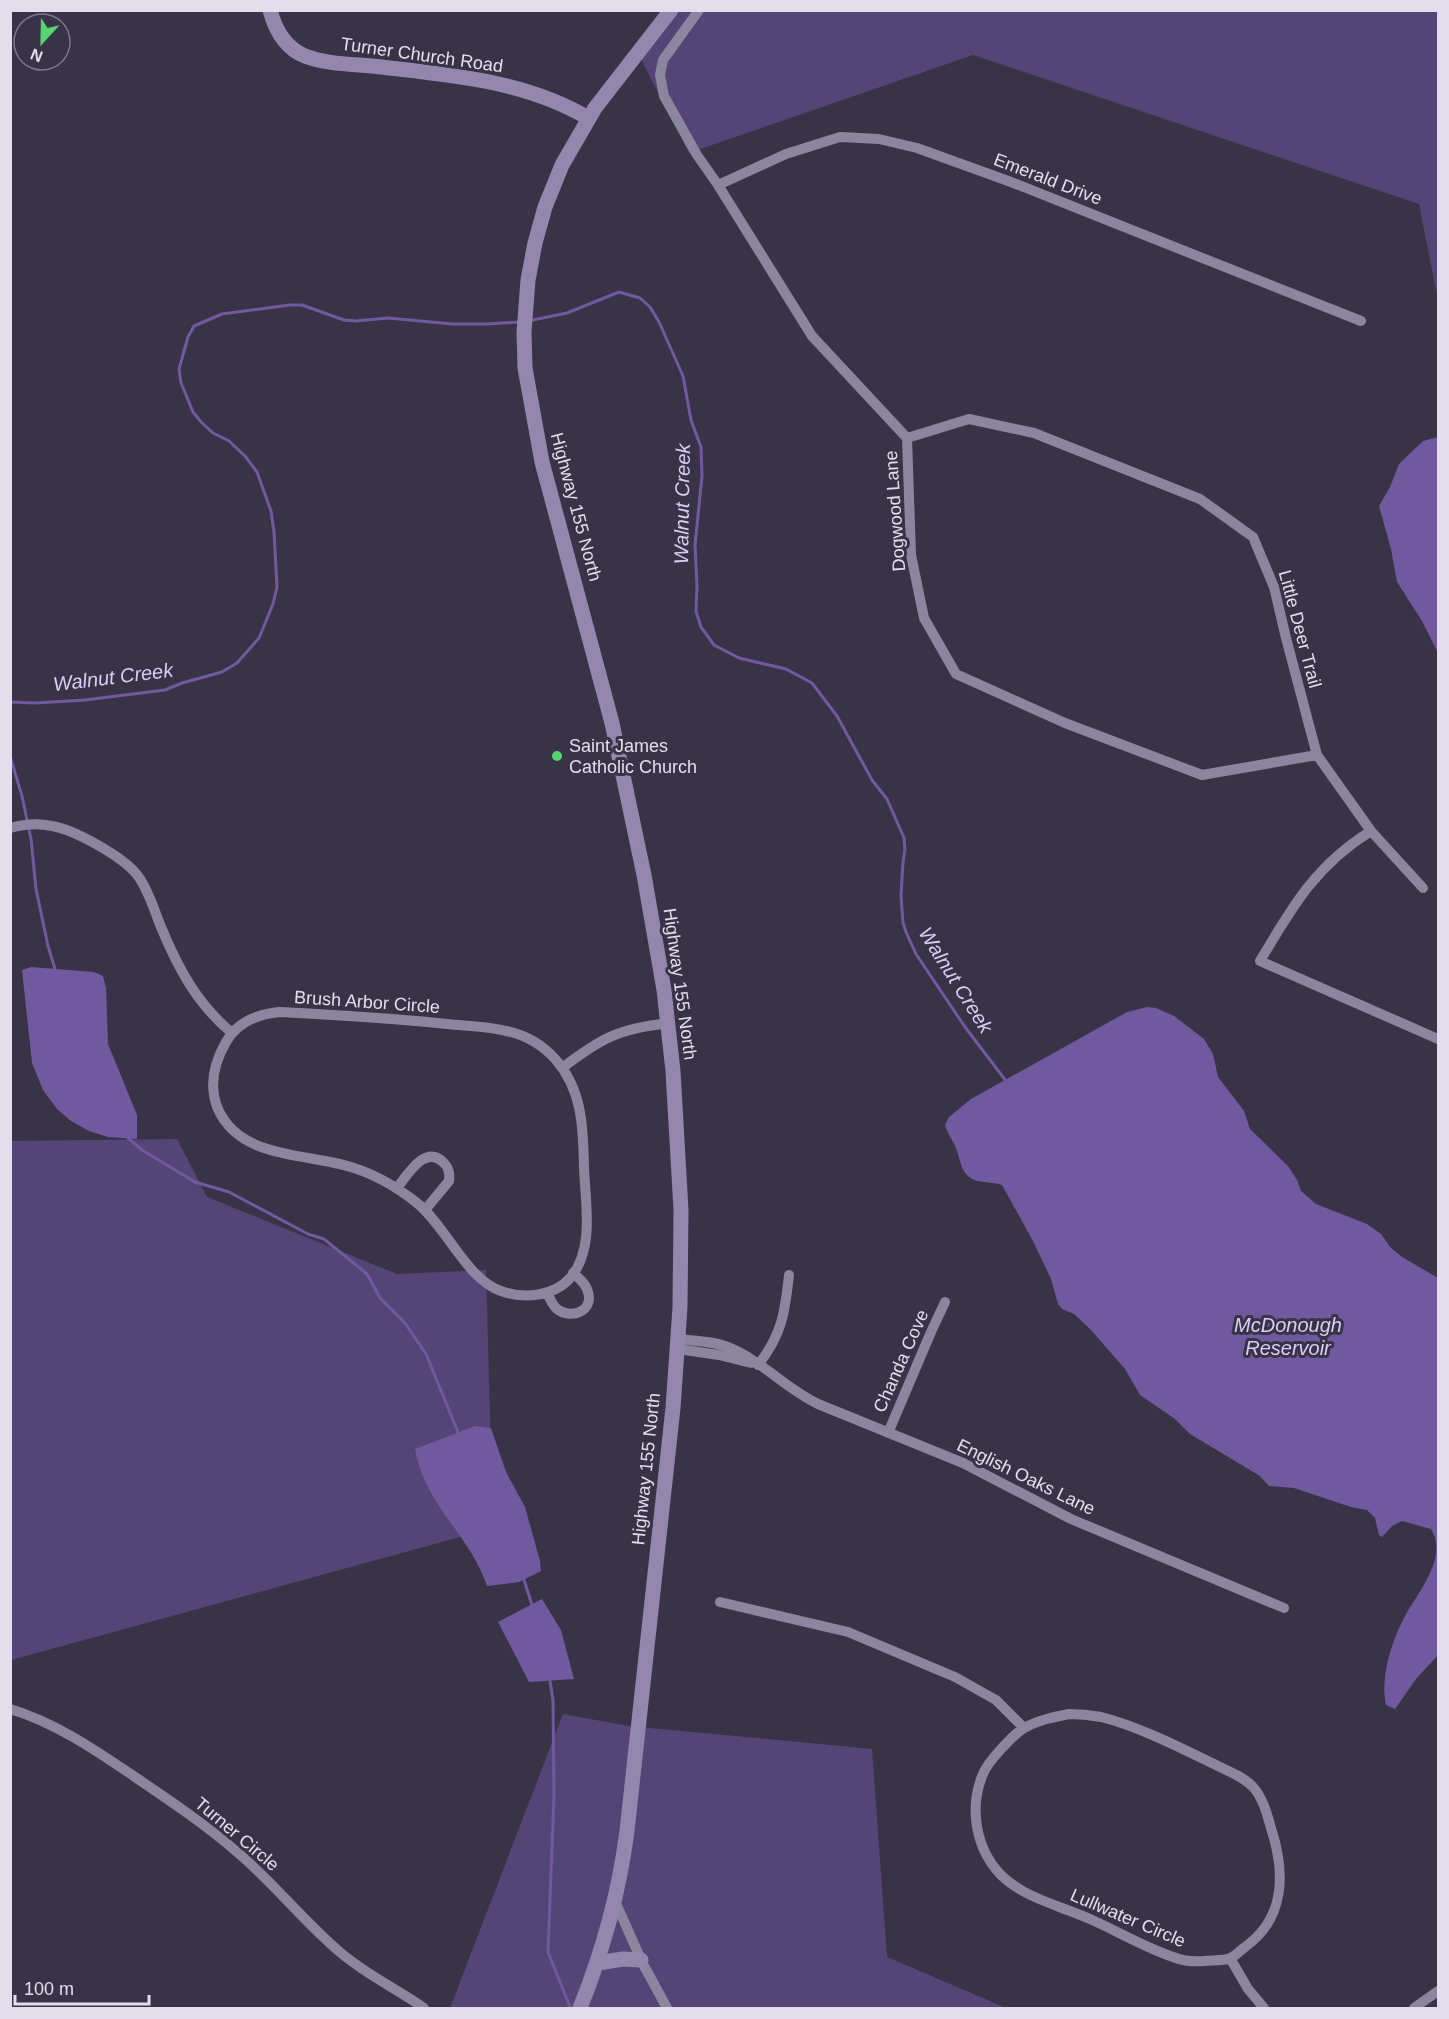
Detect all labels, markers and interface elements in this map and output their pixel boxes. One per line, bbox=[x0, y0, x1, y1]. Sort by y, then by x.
north arrow bbox=[12, 12, 72, 72]
street label: Turner Church Road bbox=[340, 34, 504, 76]
text: N bbox=[28, 45, 45, 65]
street label: Emerald Drive bbox=[991, 149, 1105, 209]
street label: Highway 155 North bbox=[547, 430, 605, 584]
water label: Walnut Creek bbox=[670, 442, 694, 565]
street label: Dogwood Lane bbox=[881, 450, 909, 572]
street label: Little Deer Trail bbox=[1275, 568, 1325, 690]
water label: Walnut Creek bbox=[52, 659, 175, 695]
place label: Saint James Catholic Church bbox=[569, 736, 697, 777]
marker: Saint James Catholic Church bbox=[550, 749, 564, 763]
street label: Highway 155 North bbox=[659, 907, 701, 1061]
water label: Walnut Creek bbox=[915, 923, 998, 1038]
street label: Brush Arbor Circle bbox=[293, 987, 441, 1017]
street label: Chanda Cove bbox=[869, 1307, 933, 1415]
water label: McDonough Reservoir bbox=[1234, 1314, 1342, 1359]
street label: Highway 155 North bbox=[628, 1392, 664, 1546]
street label: English Oaks Lane bbox=[954, 1435, 1098, 1519]
street label: Turner Circle bbox=[191, 1793, 283, 1875]
street label: Lullwater Circle bbox=[1067, 1885, 1189, 1951]
scale bar bbox=[15, 1968, 148, 2006]
text: 100 m bbox=[24, 1979, 74, 1999]

